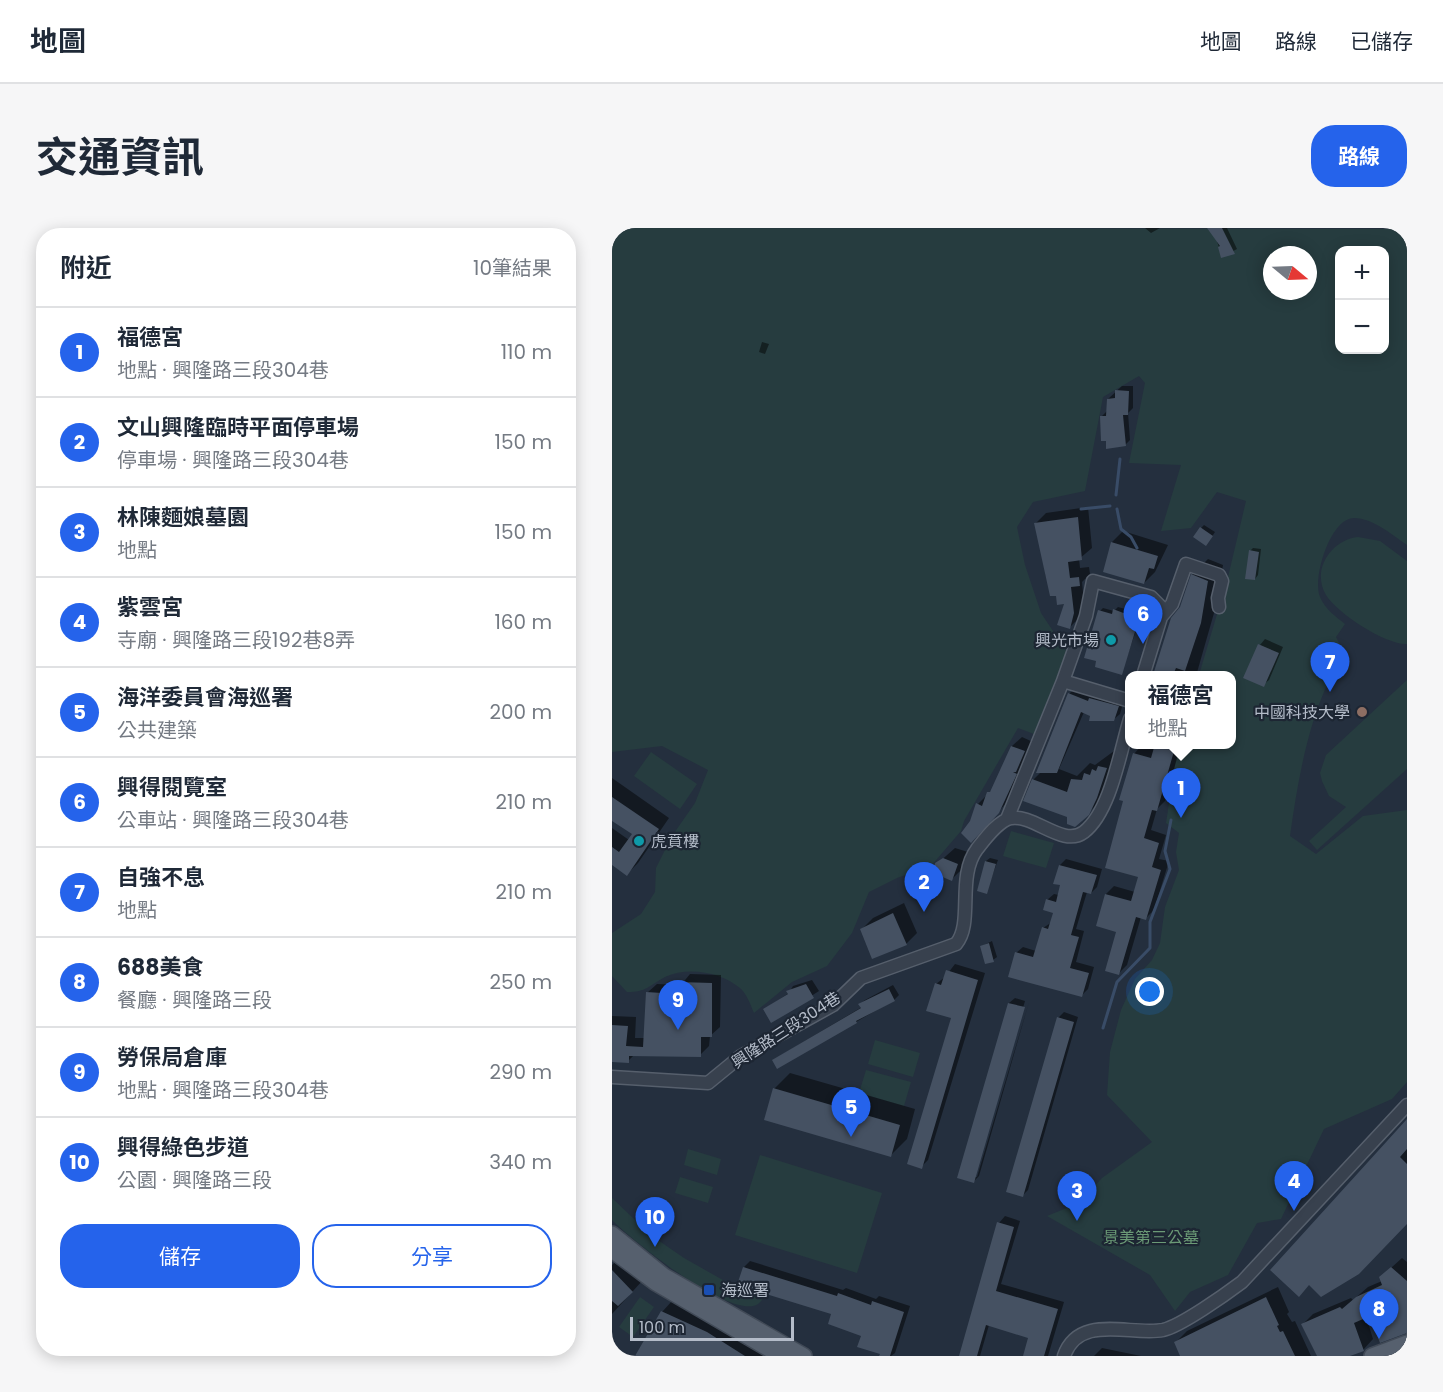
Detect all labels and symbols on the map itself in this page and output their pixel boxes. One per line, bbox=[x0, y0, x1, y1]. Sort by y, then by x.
north arrow bbox=[1263, 246, 1317, 300]
pin: 6 bbox=[1124, 594, 1162, 644]
place label: 興光市場 bbox=[1035, 629, 1099, 652]
marker: 興光市場 bbox=[1104, 633, 1118, 647]
pin: 7 bbox=[1310, 642, 1350, 692]
place label: 中國科技大學 bbox=[1254, 701, 1350, 724]
marker: 中國科技大學 bbox=[1355, 705, 1369, 719]
pin: 1 bbox=[1162, 768, 1200, 818]
place label: 虎賁樓 bbox=[651, 830, 699, 853]
marker: 虎賁樓 bbox=[632, 834, 646, 848]
pin: 2 bbox=[904, 862, 944, 912]
your location bbox=[1135, 977, 1164, 1006]
pin: 9 bbox=[658, 980, 698, 1030]
street label: 興隆路三段304巷 bbox=[727, 986, 845, 1074]
pin: 5 bbox=[832, 1088, 870, 1137]
pin: 4 bbox=[1274, 1162, 1314, 1211]
pin: 3 bbox=[1058, 1172, 1096, 1221]
pin: 10 bbox=[636, 1198, 675, 1247]
park label: 景美第三公墓 bbox=[1103, 1226, 1199, 1249]
place label: 海巡署 bbox=[721, 1279, 769, 1302]
marker: 海巡署 bbox=[702, 1283, 716, 1297]
pin: 8 bbox=[1360, 1290, 1398, 1339]
scale bar bbox=[630, 1314, 794, 1342]

